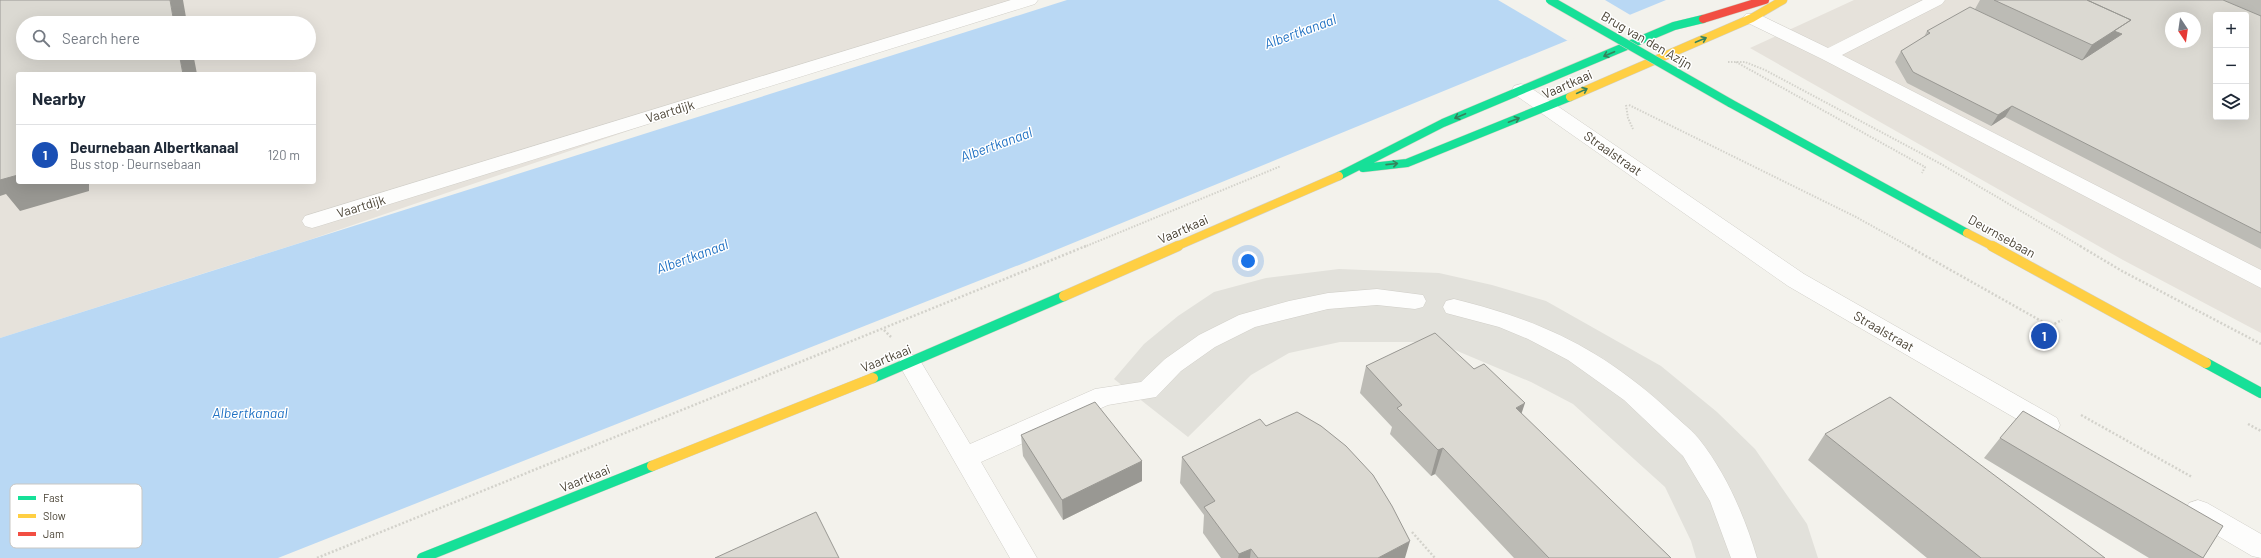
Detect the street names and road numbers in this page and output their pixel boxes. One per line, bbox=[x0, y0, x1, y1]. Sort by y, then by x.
street label: Brug van den Azijn bbox=[1599, 7, 1695, 73]
street label: Vaartkaai bbox=[1540, 66, 1594, 102]
street label: Vaartdijk bbox=[644, 96, 697, 126]
street label: Straalstraat bbox=[1581, 127, 1645, 179]
street label: Vaartdijk bbox=[335, 191, 388, 221]
street label: Vaartkaai bbox=[1156, 211, 1210, 247]
street label: Deurnsebaan bbox=[1966, 211, 2038, 261]
street label: Straalstraat bbox=[1851, 307, 1917, 355]
street label: Vaartkaai bbox=[858, 341, 914, 375]
street label: Vaartkaai bbox=[557, 461, 613, 495]

